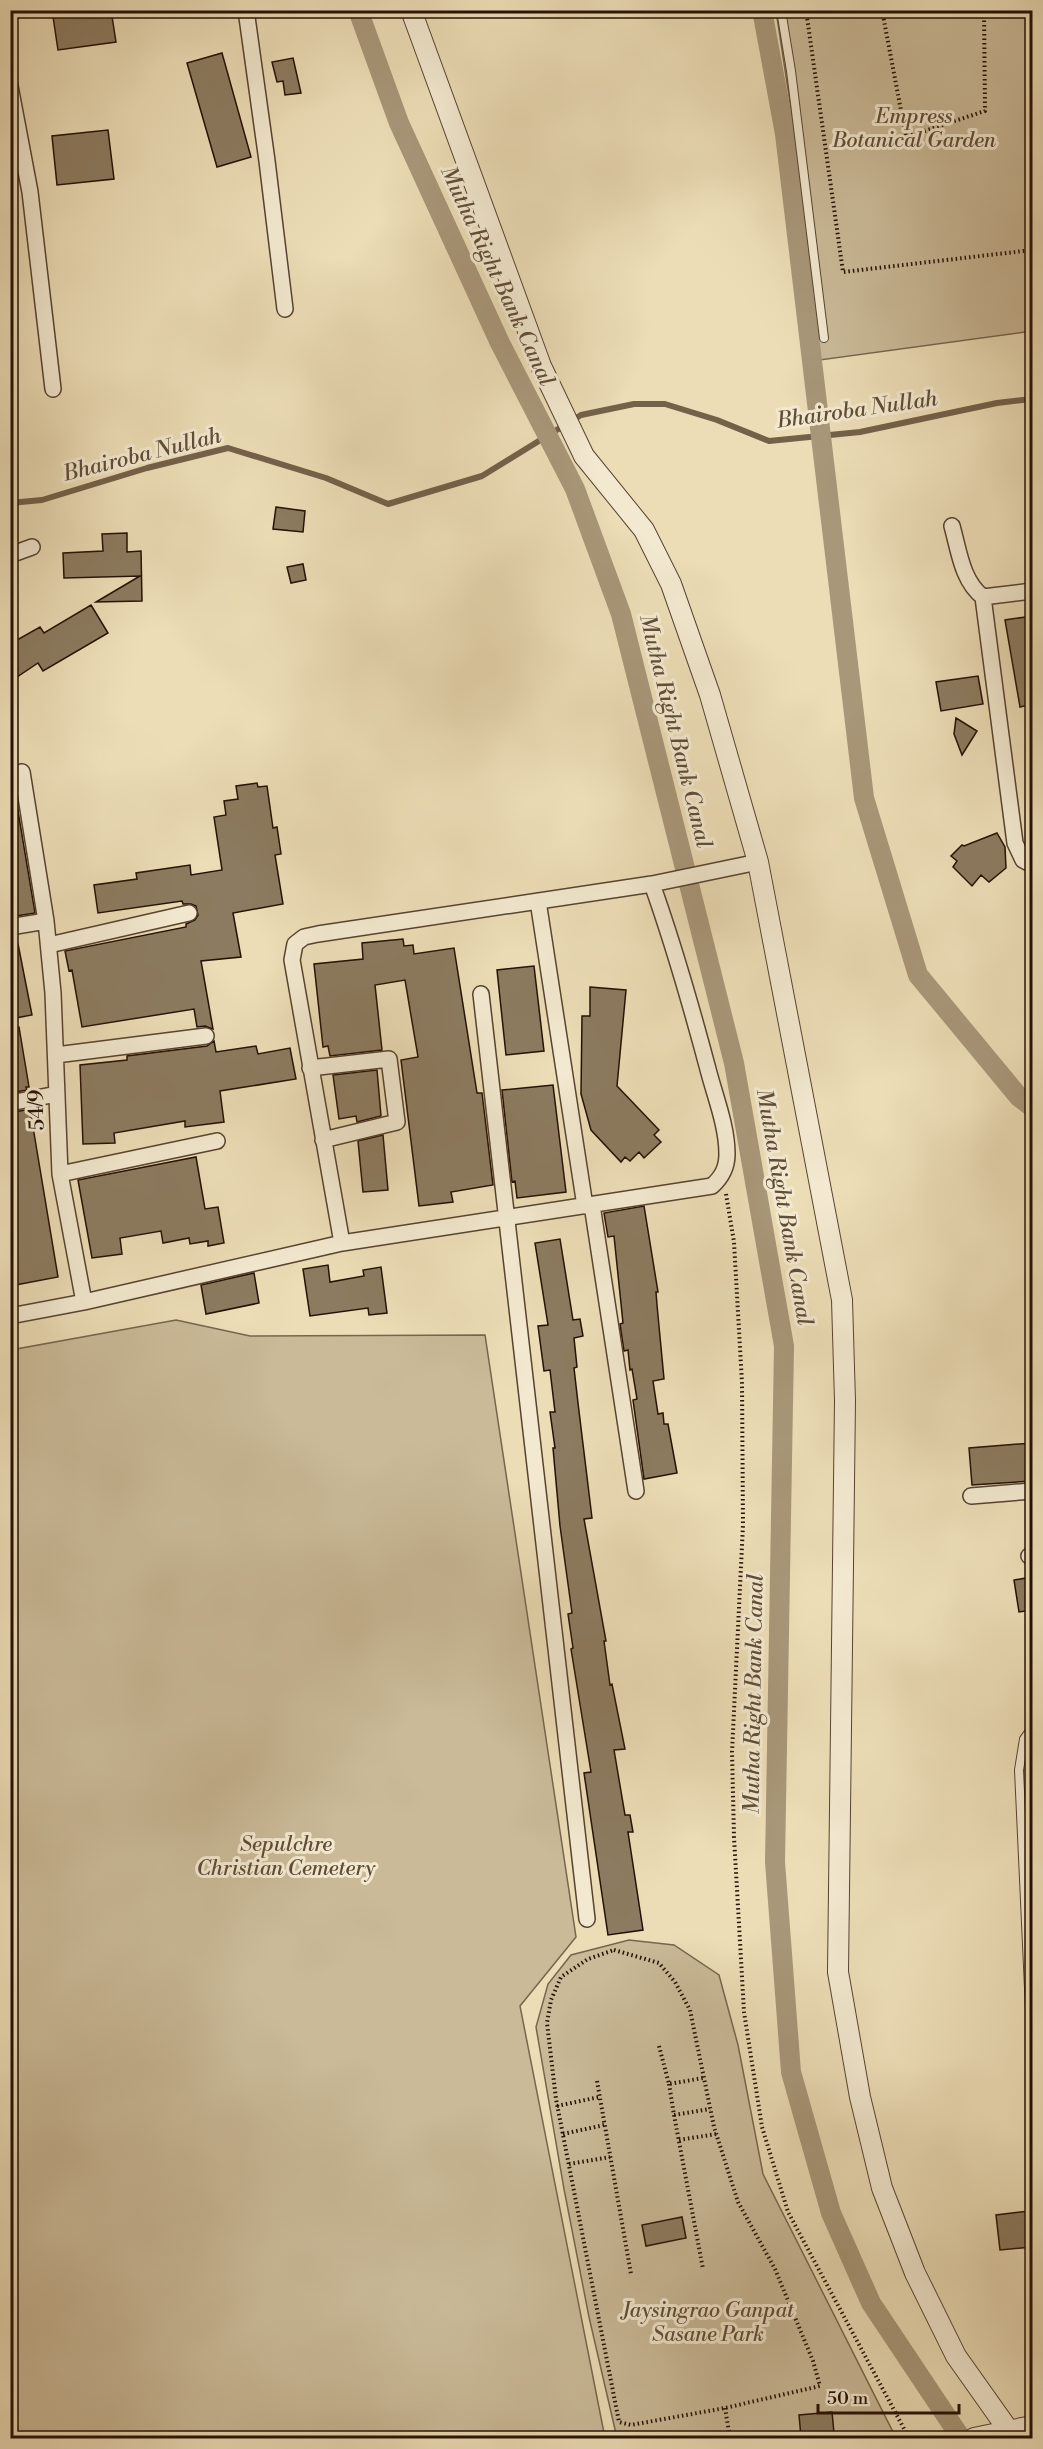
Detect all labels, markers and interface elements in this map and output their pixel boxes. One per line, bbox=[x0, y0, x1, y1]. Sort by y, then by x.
park label: Empress Botanical Garden bbox=[831, 104, 996, 154]
water label: Mutha Right Bank Canal bbox=[434, 161, 560, 391]
water label: Bhairoba Nullah bbox=[774, 385, 940, 435]
water label: Bhairoba Nullah bbox=[59, 422, 225, 488]
water label: Mutha Right Bank Canal bbox=[633, 611, 717, 851]
water label: Mutha Right Bank Canal bbox=[750, 1086, 818, 1328]
street label: 54/9 bbox=[23, 1089, 51, 1131]
water label: Mutha Right Bank Canal bbox=[738, 1574, 770, 1814]
park label: Sepulchre Christian Cemetery bbox=[197, 1832, 376, 1882]
park label: Jaysingrao Ganpat Sasane Park bbox=[620, 2298, 795, 2348]
scale bar bbox=[818, 2377, 959, 2415]
text: 50 m bbox=[827, 2387, 869, 2410]

